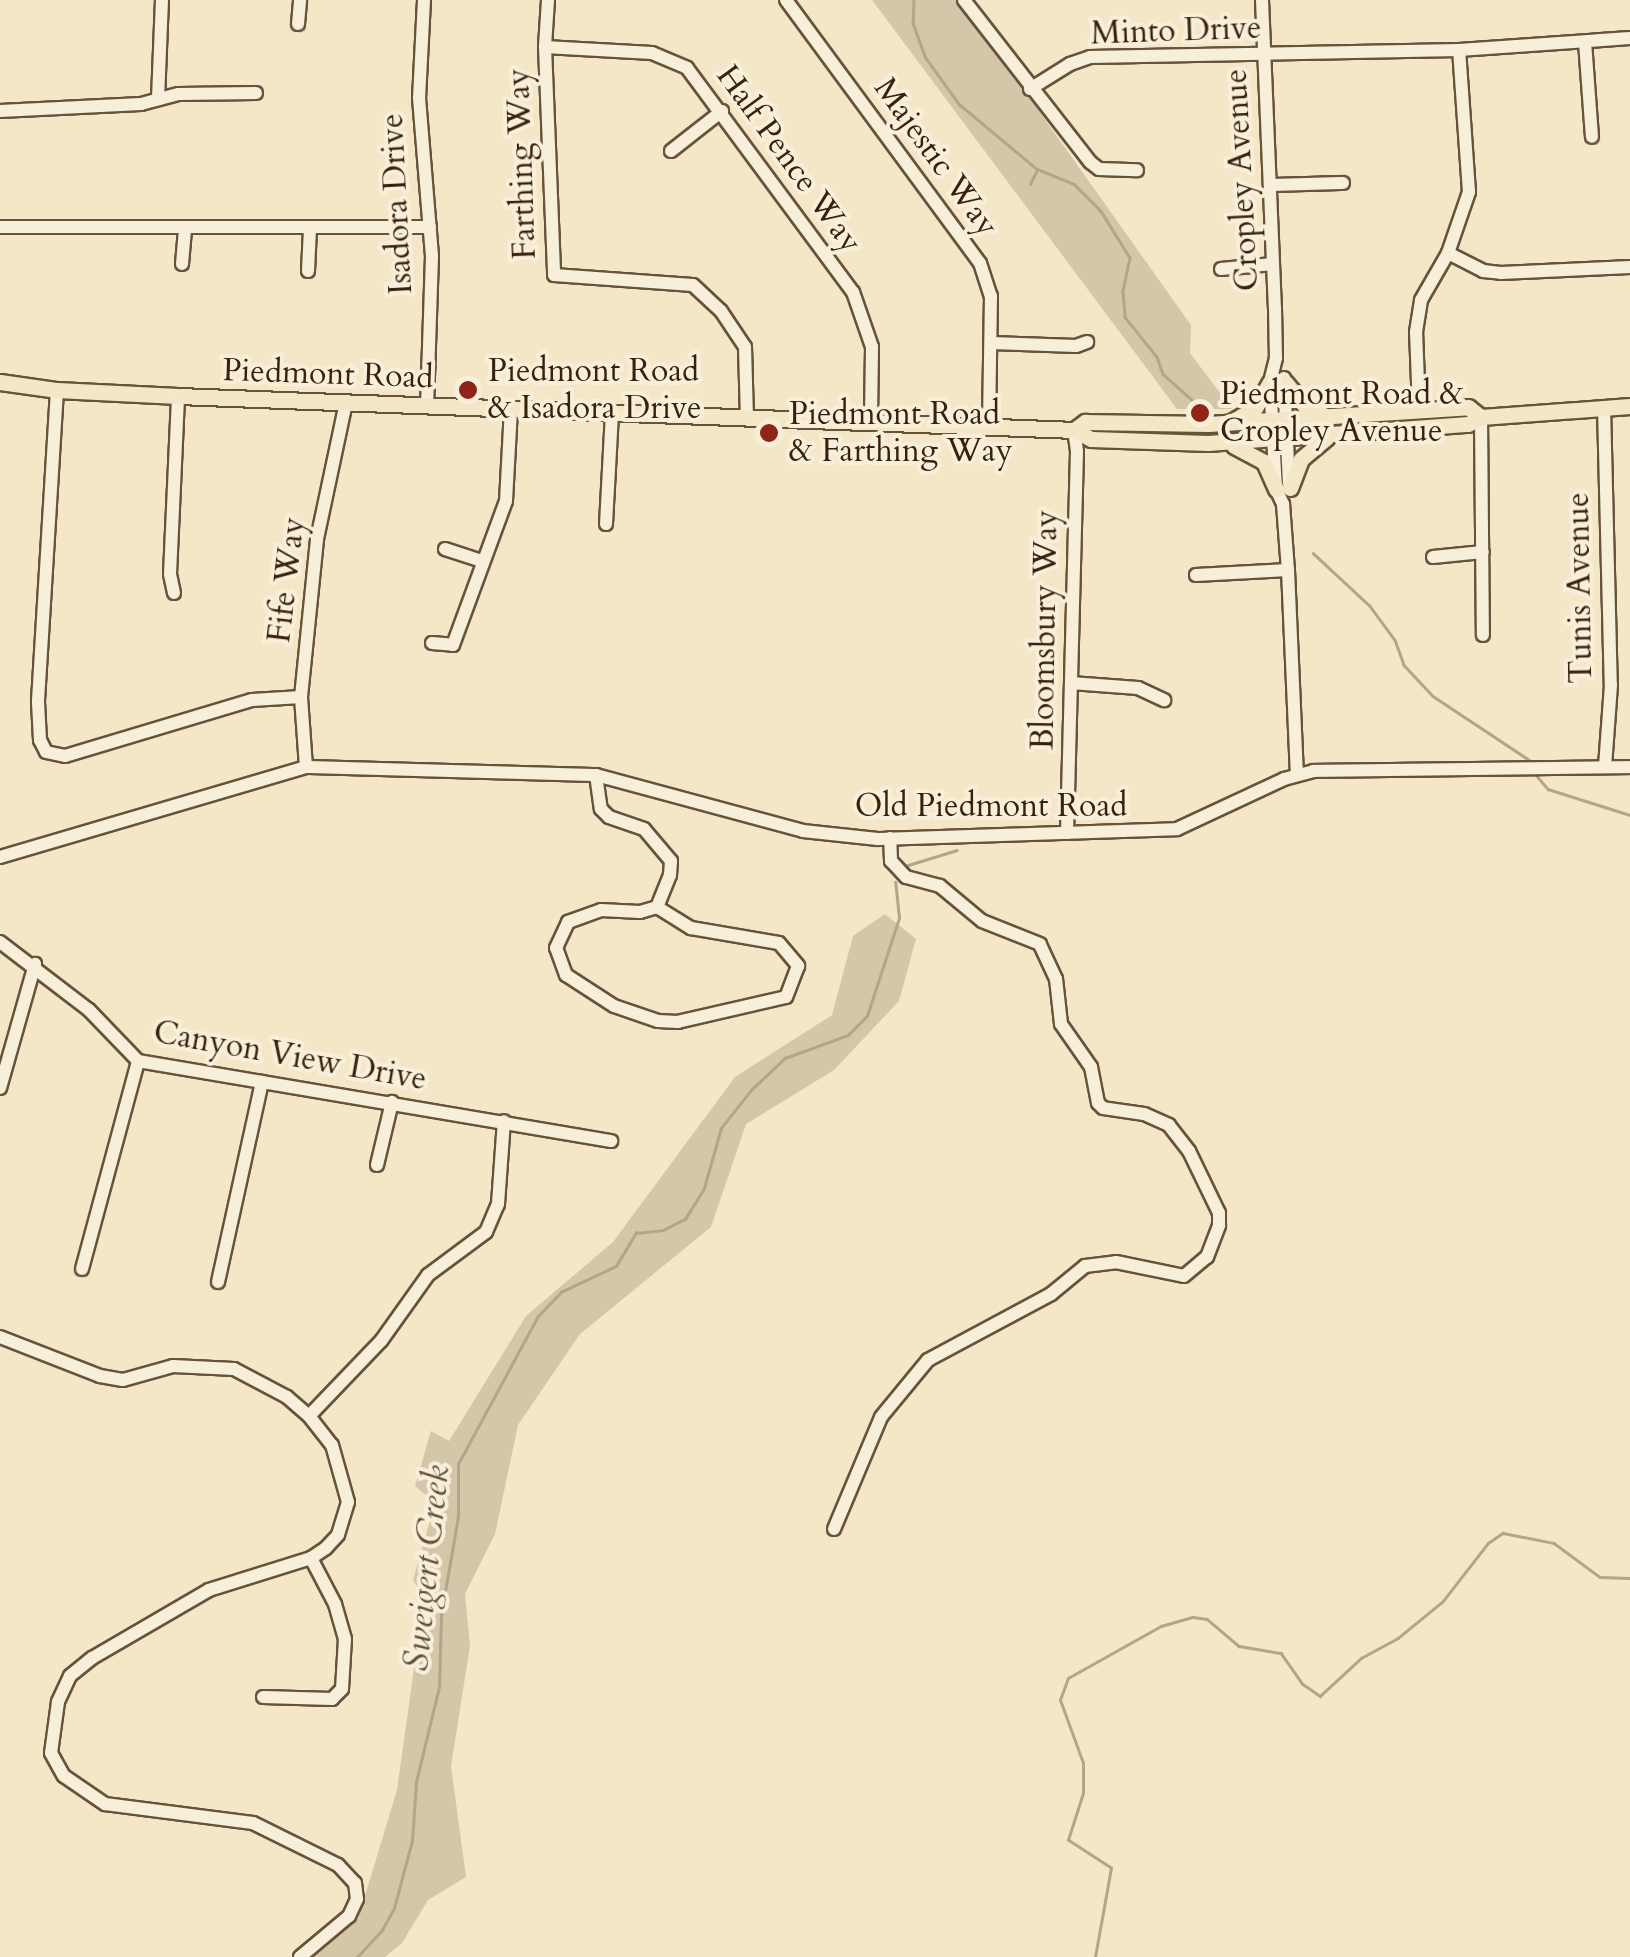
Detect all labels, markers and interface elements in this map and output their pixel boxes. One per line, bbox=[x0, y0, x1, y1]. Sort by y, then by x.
street label: Minto Drive bbox=[1090, 9, 1262, 53]
street label: Half Pence Way bbox=[708, 58, 870, 260]
street label: Farthing Way bbox=[499, 68, 545, 260]
street label: Cropley Avenue bbox=[1217, 68, 1267, 292]
street label: Majestic Way bbox=[866, 70, 1006, 244]
street label: Isadora Drive bbox=[373, 112, 421, 296]
street label: Piedmont Road bbox=[222, 351, 434, 397]
place label: Piedmont Road & Isadora Drive bbox=[488, 353, 702, 428]
place label: Piedmont Road & Cropley Avenue bbox=[1220, 376, 1463, 451]
marker: Piedmont Road & Isadora Drive bbox=[457, 379, 479, 401]
place label: Piedmont Road & Farthing Way bbox=[789, 396, 1013, 471]
marker: Piedmont Road & Cropley Avenue bbox=[1189, 402, 1211, 424]
marker: Piedmont Road & Farthing Way bbox=[758, 422, 780, 444]
street label: Tunis Avenue bbox=[1559, 492, 1601, 684]
street label: Bloomsbury Way bbox=[1024, 510, 1066, 750]
street label: Fife Way bbox=[260, 515, 314, 645]
street label: Old Piedmont Road bbox=[855, 787, 1127, 825]
street label: Canyon View Drive bbox=[151, 1013, 429, 1099]
water label: Sweigert Creek bbox=[395, 1463, 459, 1673]

